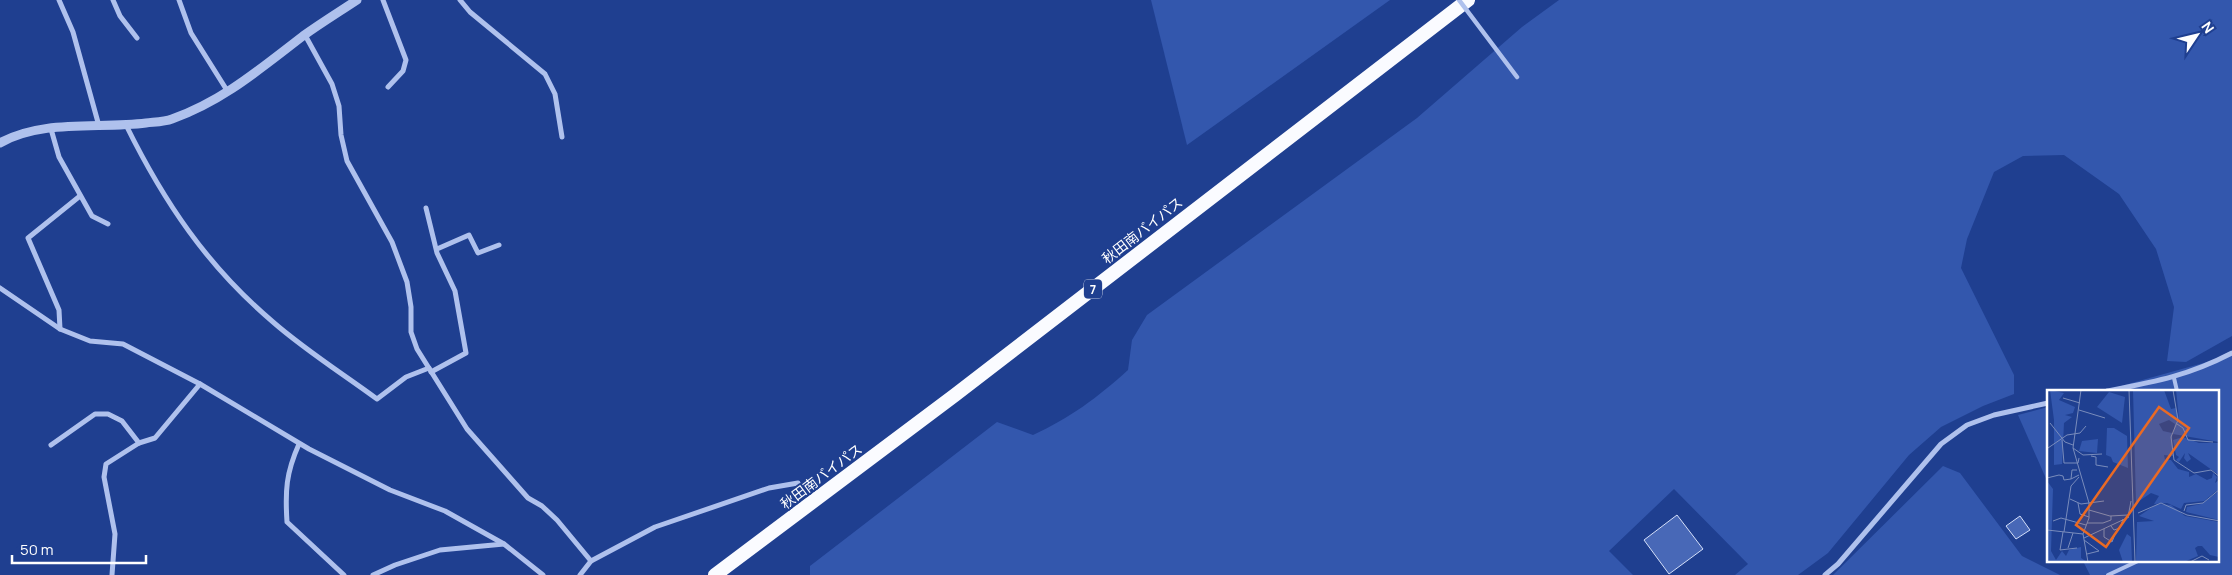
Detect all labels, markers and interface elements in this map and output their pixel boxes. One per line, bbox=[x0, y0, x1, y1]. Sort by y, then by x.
north arrow bbox=[2172, 10, 2222, 60]
text: N bbox=[2197, 18, 2219, 37]
street label: 秋田南バイパス bbox=[1098, 192, 1186, 268]
road number: 7 bbox=[1084, 280, 1102, 298]
inset map bbox=[2047, 390, 2220, 562]
street label: 秋田南バイパス bbox=[776, 439, 866, 513]
scale bar bbox=[12, 532, 146, 564]
text: 50 m bbox=[20, 539, 54, 560]

